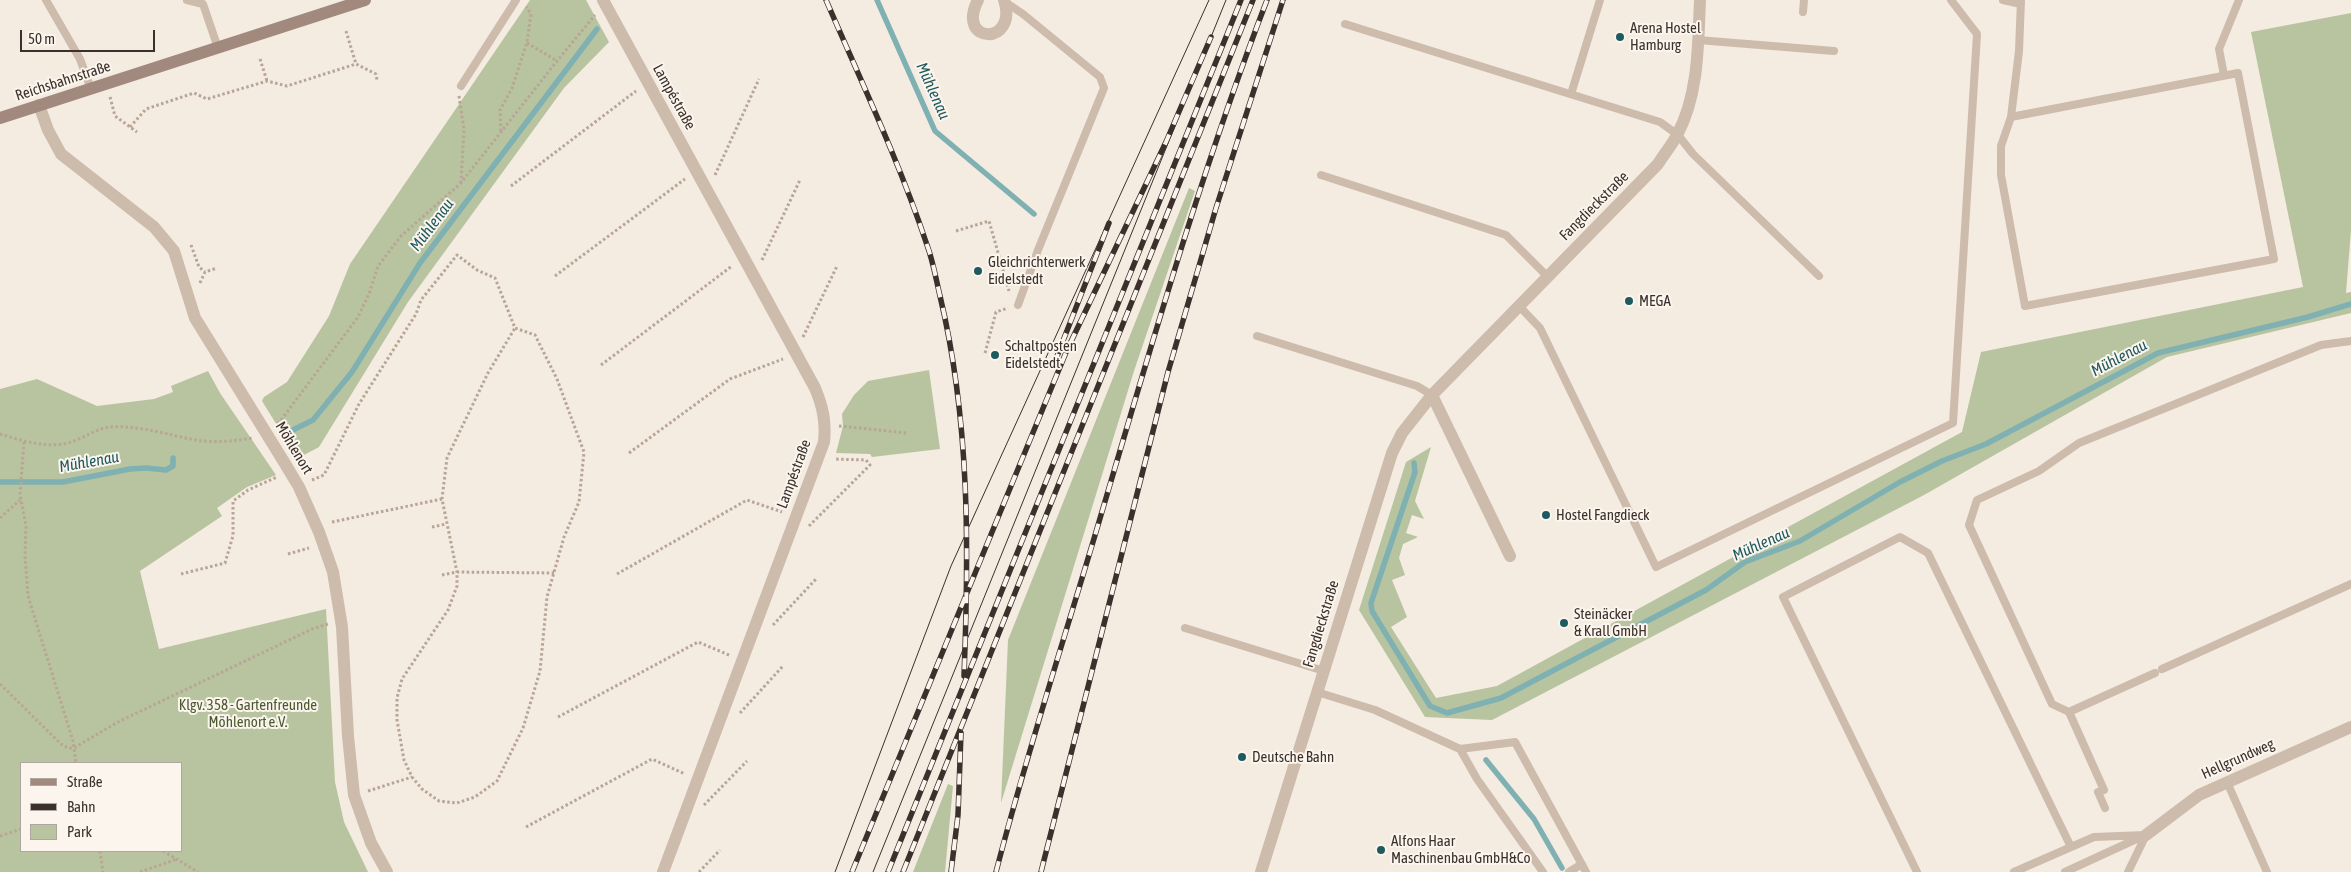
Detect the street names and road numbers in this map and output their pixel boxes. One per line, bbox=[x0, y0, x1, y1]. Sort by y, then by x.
street label: Reichsbahnstraße bbox=[13, 57, 113, 105]
street label: Lampéstraße bbox=[649, 61, 699, 133]
street label: Fangdieckstraße bbox=[1556, 168, 1632, 244]
street label: Möhlenort bbox=[271, 419, 317, 477]
street label: Lampéstraße bbox=[773, 437, 815, 511]
street label: Fangdieckstraße bbox=[1299, 578, 1343, 670]
street label: Hellgrundweg bbox=[2199, 735, 2277, 783]

